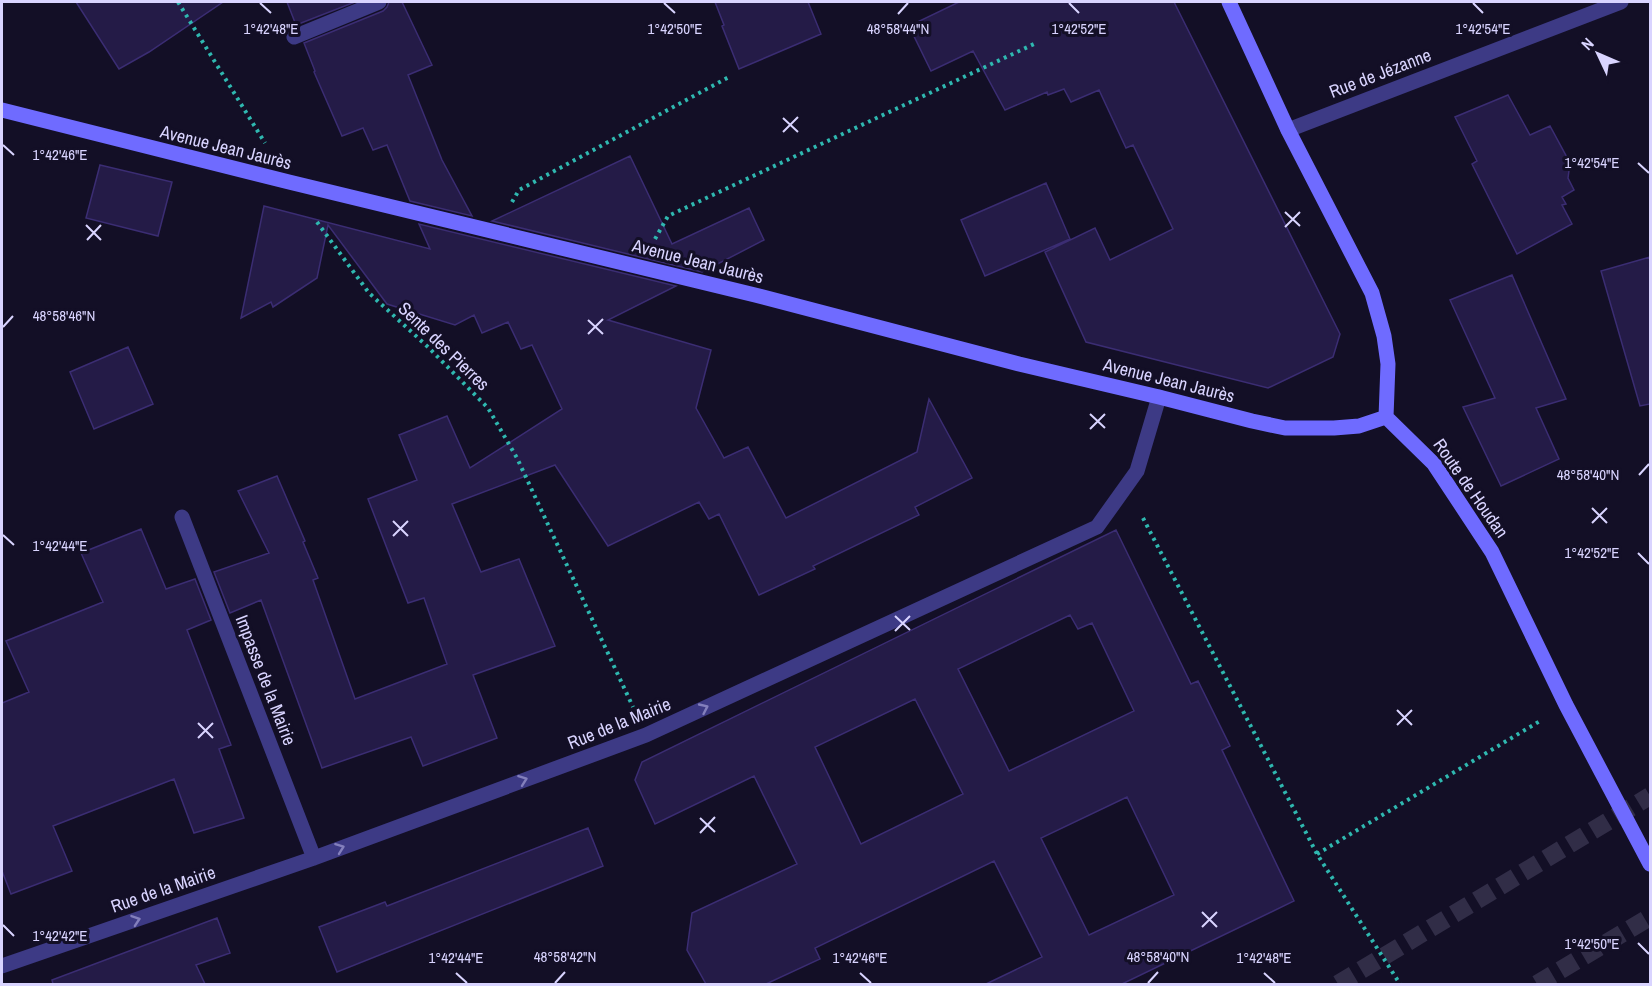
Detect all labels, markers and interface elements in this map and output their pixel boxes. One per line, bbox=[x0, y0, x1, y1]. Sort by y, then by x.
text: 1°42'48"E bbox=[243, 18, 299, 39]
text: 1°42'50"E bbox=[647, 18, 703, 39]
text: 48°58'44"N bbox=[867, 18, 929, 39]
text: 1°42'52"E bbox=[1051, 18, 1107, 39]
text: 1°42'54"E bbox=[1455, 18, 1511, 39]
north arrow bbox=[1568, 24, 1628, 84]
text: N bbox=[1576, 33, 1598, 55]
street label: Rue de Jézanne bbox=[1325, 42, 1435, 104]
street label: Avenue Jean Jaurès bbox=[157, 118, 294, 175]
text: 1°42'46"E bbox=[32, 144, 88, 165]
text: 1°42'54"E bbox=[1564, 152, 1620, 173]
street label: Avenue Jean Jaurès bbox=[629, 232, 766, 289]
street label: Sente des Pierres bbox=[393, 296, 495, 396]
text: 48°58'46"N bbox=[33, 305, 95, 326]
street label: Avenue Jean Jaurès bbox=[1100, 351, 1237, 408]
street label: Route de Houdan bbox=[1428, 433, 1514, 543]
text: 48°58'40"N bbox=[1557, 464, 1619, 485]
text: 1°42'44"E bbox=[32, 535, 88, 556]
text: 1°42'52"E bbox=[1564, 542, 1620, 563]
street label: Impasse de la Mairie bbox=[230, 611, 302, 749]
street label: Rue de la Mairie bbox=[564, 691, 674, 755]
one-way arrow bbox=[697, 704, 708, 716]
one-way arrow bbox=[517, 775, 528, 788]
one-way arrow bbox=[334, 842, 345, 855]
street label: Rue de la Mairie bbox=[107, 859, 219, 919]
one-way arrow bbox=[130, 914, 141, 927]
text: 1°42'42"E bbox=[32, 925, 88, 946]
text: 1°42'50"E bbox=[1564, 933, 1620, 954]
text: 48°58'42"N bbox=[534, 946, 596, 967]
text: 48°58'40"N bbox=[1127, 946, 1189, 967]
text: 1°42'44"E bbox=[428, 947, 484, 968]
text: 1°42'46"E bbox=[832, 947, 888, 968]
text: 1°42'48"E bbox=[1236, 947, 1292, 968]

